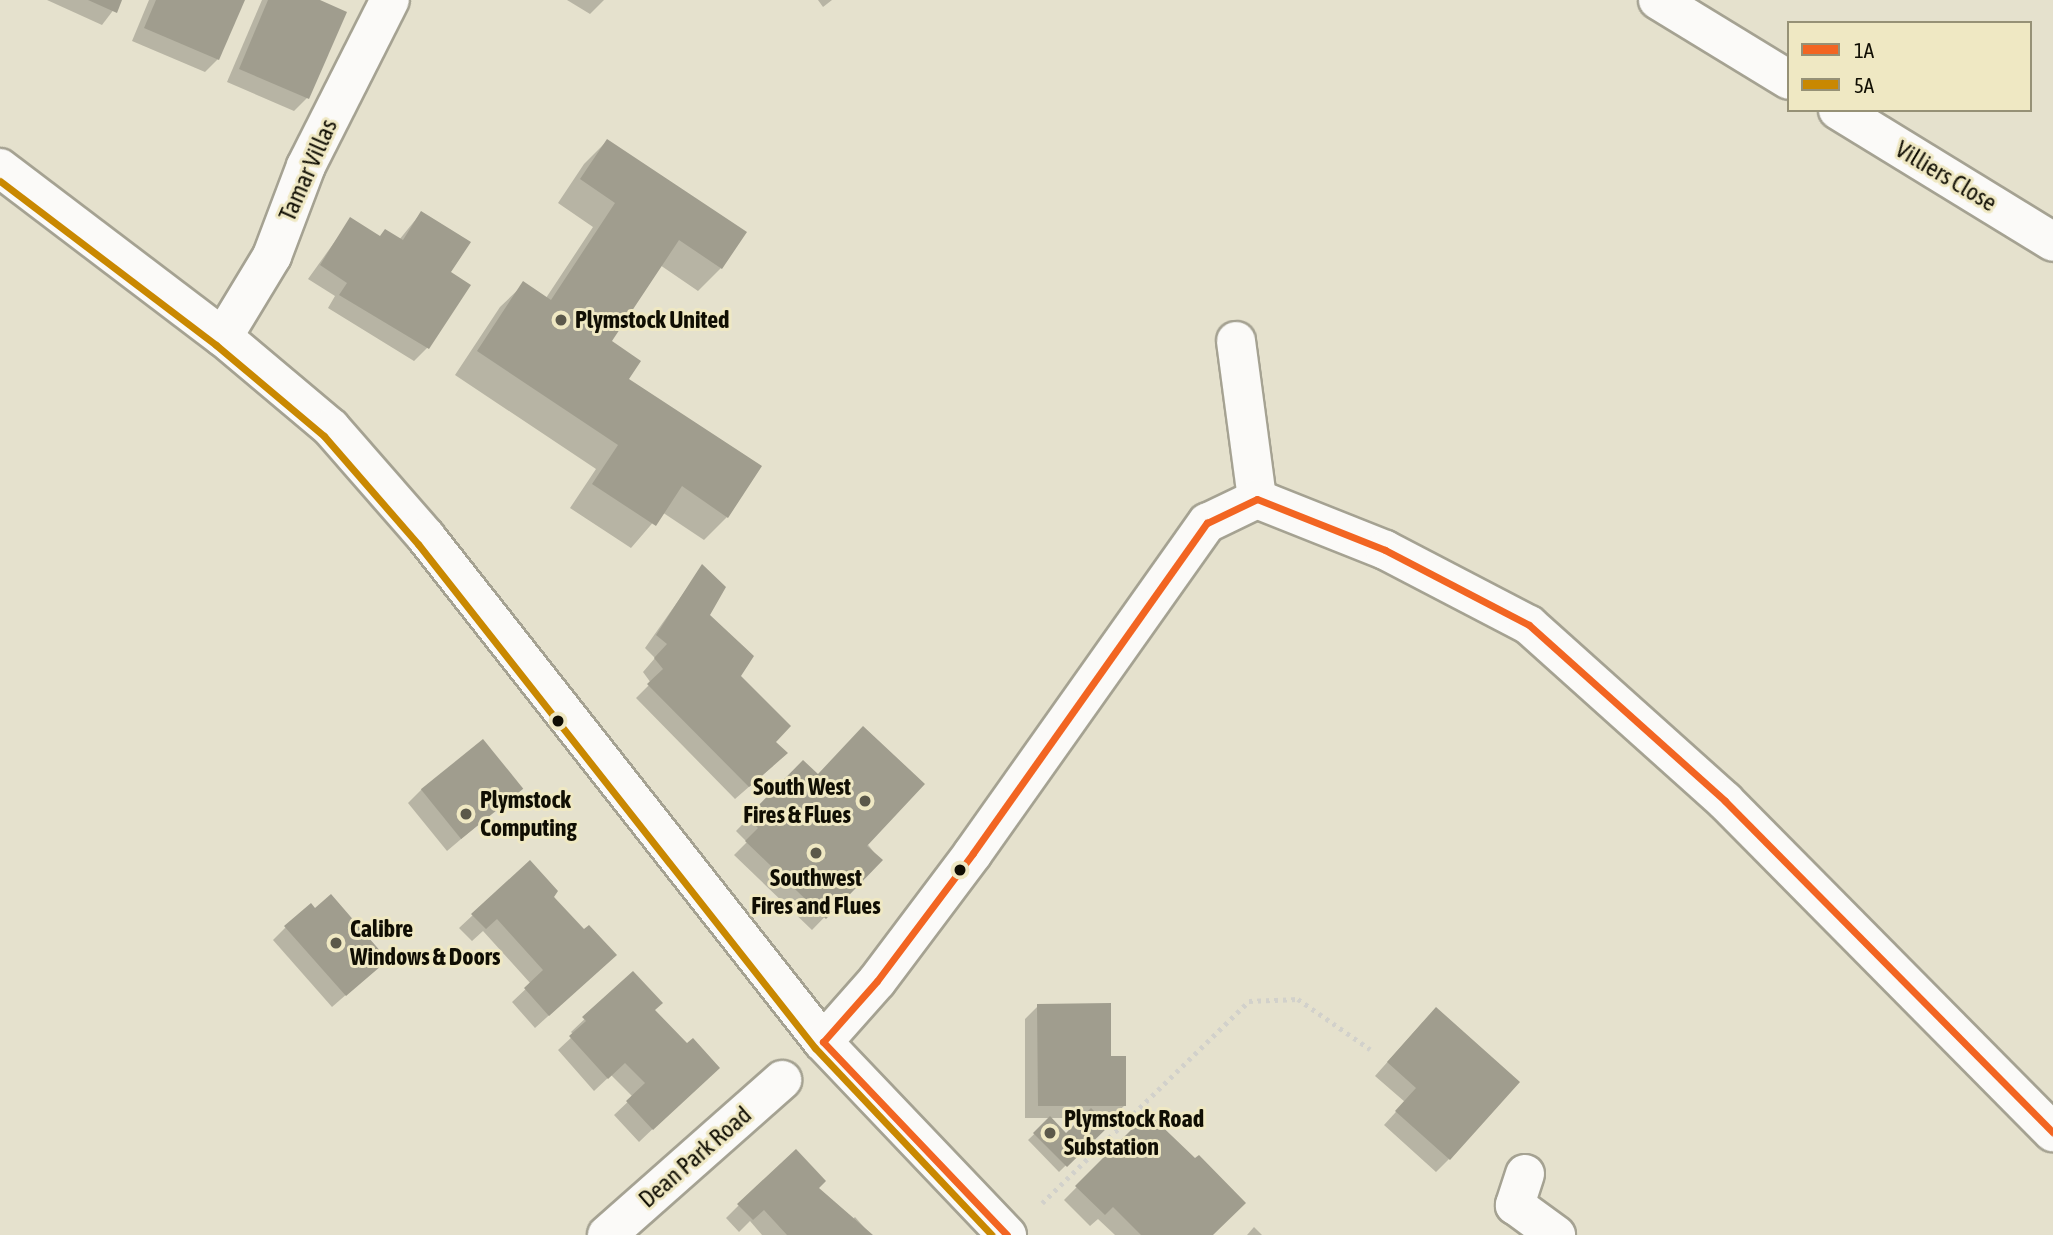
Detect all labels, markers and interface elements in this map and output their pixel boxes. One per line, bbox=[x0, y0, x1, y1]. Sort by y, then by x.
legend bbox=[1787, 21, 2032, 112]
text: 1A bbox=[1854, 38, 1874, 62]
text: 5A bbox=[1854, 73, 1874, 97]
street label: Tamar Villas bbox=[273, 115, 343, 225]
street label: Villiers Close bbox=[1890, 135, 2002, 217]
place label: Plymstock United bbox=[575, 306, 729, 334]
marker: Plymstock United bbox=[553, 312, 569, 328]
unlabelled marker bbox=[551, 714, 565, 728]
place label: South West Fires & Flues bbox=[743, 773, 851, 829]
place label: Plymstock Computing bbox=[480, 786, 577, 842]
marker: South West Fires & Flues bbox=[857, 793, 873, 809]
marker: Plymstock Computing bbox=[458, 806, 474, 822]
marker: Southwest Fires and Flues bbox=[808, 845, 824, 861]
unlabelled marker bbox=[953, 863, 967, 877]
place label: Southwest Fires and Flues bbox=[751, 864, 881, 920]
place label: Calibre Windows & Doors bbox=[350, 915, 500, 971]
marker: Calibre Windows & Doors bbox=[328, 935, 344, 951]
street label: Dean Park Road bbox=[633, 1100, 757, 1214]
place label: Plymstock Road Substation bbox=[1064, 1105, 1204, 1161]
marker: Plymstock Road Substation bbox=[1042, 1125, 1058, 1141]

